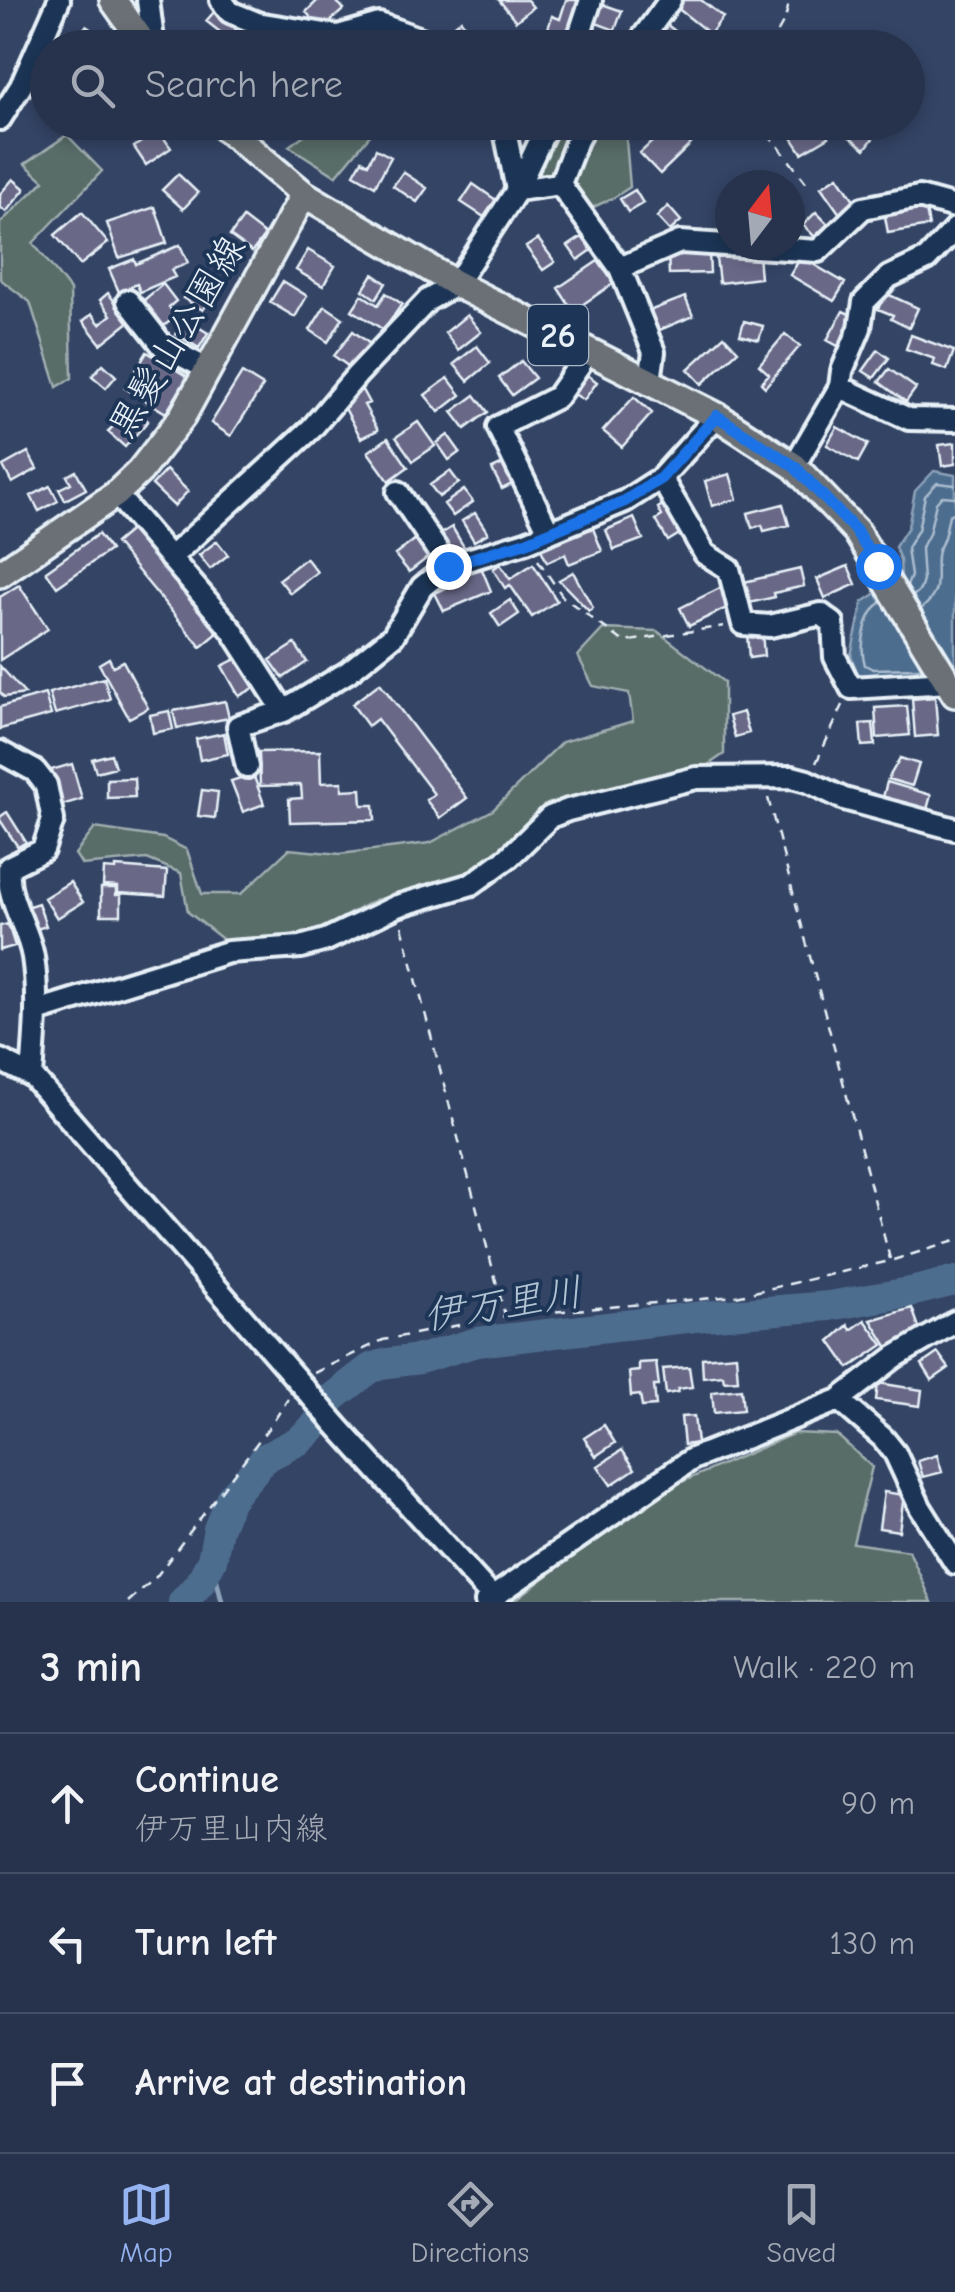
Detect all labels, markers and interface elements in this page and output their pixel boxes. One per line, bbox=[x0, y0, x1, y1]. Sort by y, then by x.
search box bbox=[30, 30, 925, 140]
icon: search bbox=[65, 58, 120, 113]
text: Search here bbox=[145, 63, 343, 107]
north arrow bbox=[715, 170, 805, 260]
street label: 黒髪山公園線 bbox=[99, 228, 255, 446]
road number: 26 bbox=[528, 305, 588, 365]
route end bbox=[426, 544, 472, 590]
route start bbox=[856, 544, 902, 590]
water label: 伊万里川 bbox=[420, 1269, 586, 1339]
text: 3 min bbox=[40, 1643, 142, 1692]
text: Walk · 220 m bbox=[733, 1649, 915, 1686]
text: Continue bbox=[135, 1758, 279, 1802]
icon: ahead bbox=[40, 1776, 95, 1831]
text: 90 m bbox=[841, 1785, 915, 1822]
text: 伊万里山内線 bbox=[135, 1810, 327, 1847]
icon: left bbox=[40, 1916, 95, 1971]
text: Turn left bbox=[135, 1921, 276, 1965]
text: 130 m bbox=[829, 1925, 915, 1962]
icon: arrive bbox=[40, 2056, 95, 2111]
text: Arrive at destination bbox=[135, 2061, 467, 2105]
tab: Map bbox=[119, 2177, 174, 2269]
tab: Directions bbox=[411, 2177, 529, 2269]
tab: Saved bbox=[766, 2177, 836, 2269]

